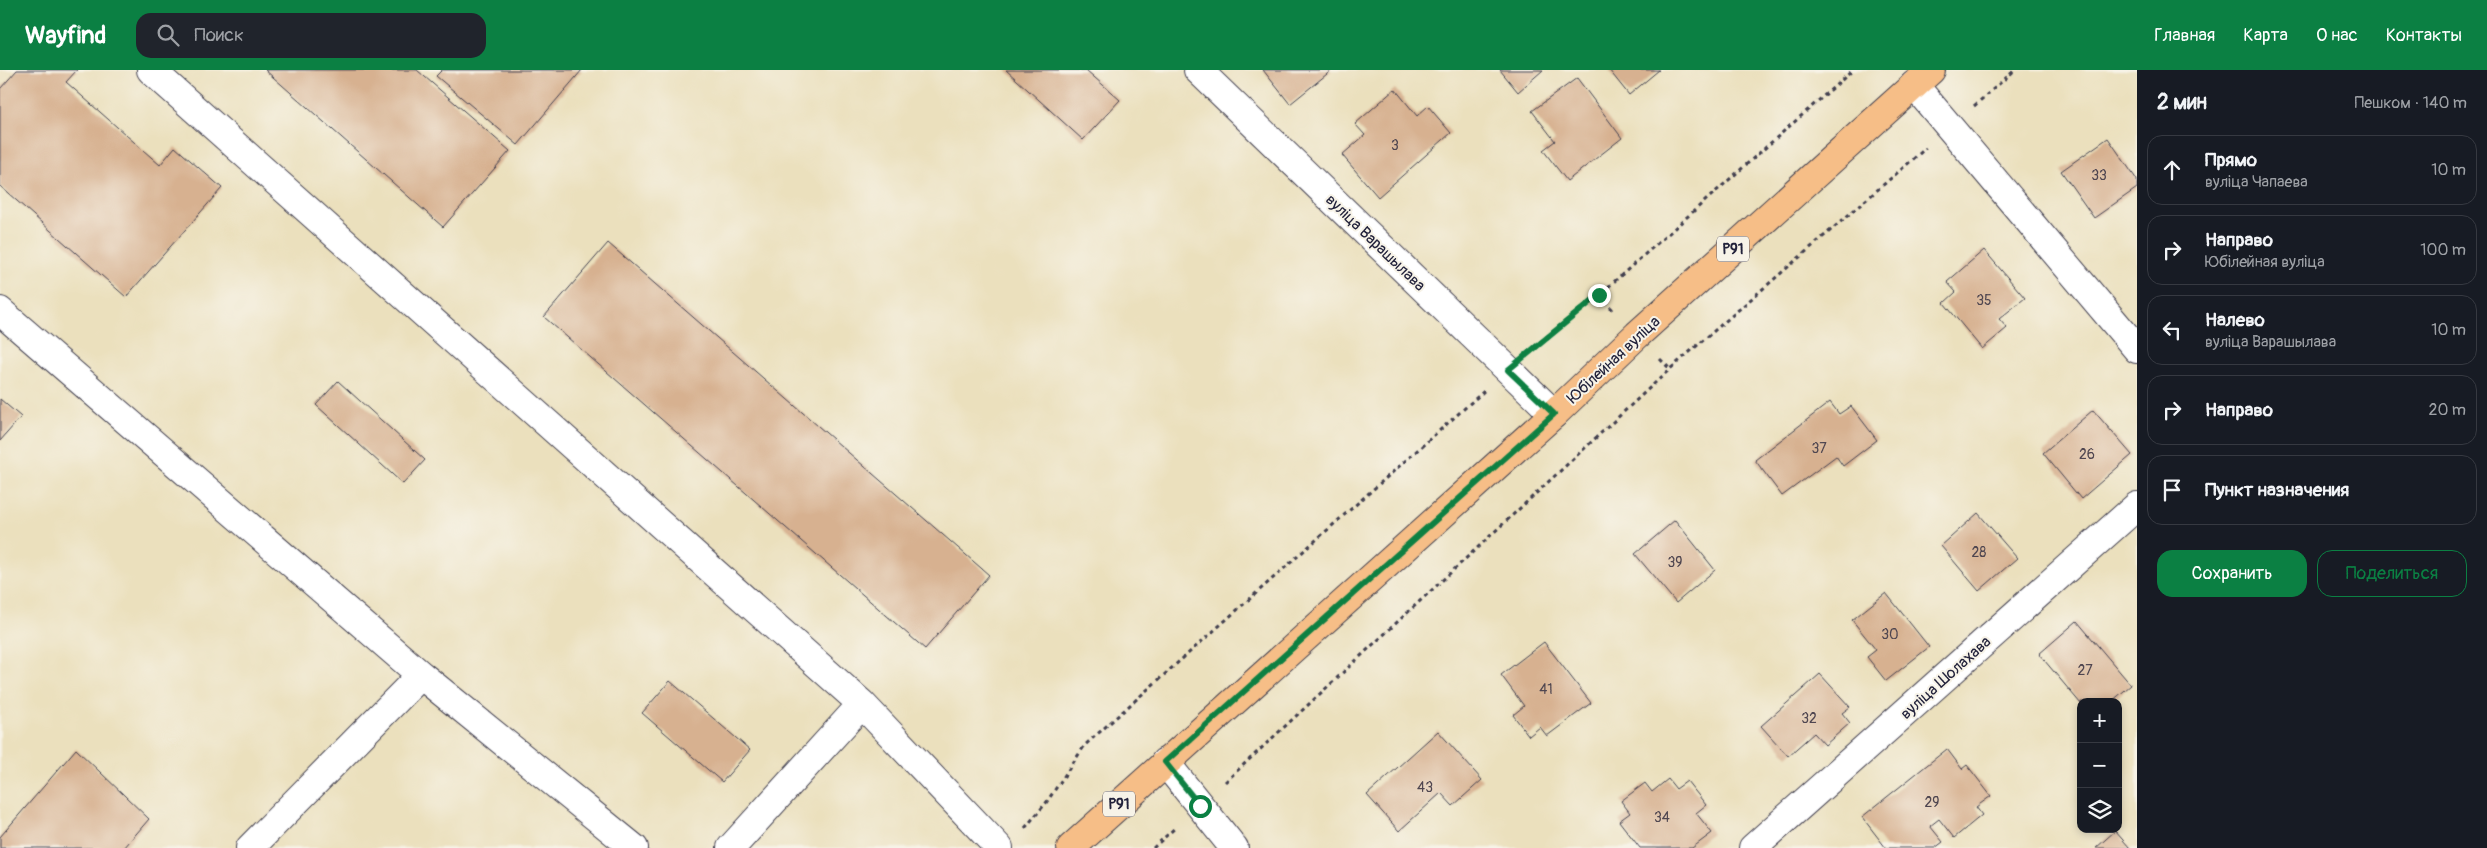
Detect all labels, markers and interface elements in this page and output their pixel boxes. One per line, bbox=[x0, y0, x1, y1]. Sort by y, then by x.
search box bbox=[136, 13, 486, 58]
text: Wayfind bbox=[25, 21, 106, 50]
icon: search bbox=[154, 21, 182, 49]
text: Поиск bbox=[194, 23, 244, 47]
text: Главная bbox=[2154, 24, 2215, 47]
text: Карта bbox=[2243, 24, 2288, 47]
text: О нас bbox=[2316, 24, 2358, 47]
text: Контакты bbox=[2386, 24, 2462, 47]
text: 2 мин bbox=[2157, 89, 2207, 116]
text: Пешком · 140 m bbox=[2355, 93, 2467, 113]
house number: 3 bbox=[1391, 137, 1399, 154]
text: Прямо bbox=[2205, 148, 2257, 172]
icon: ahead bbox=[2158, 156, 2186, 184]
text: 10 m bbox=[2431, 160, 2466, 180]
house number: 33 bbox=[2091, 167, 2107, 184]
text: вуліца Чапаева bbox=[2205, 172, 2308, 192]
street label: вуліца Варашылава bbox=[1321, 190, 1429, 295]
text: Направо bbox=[2205, 228, 2273, 252]
road number: Р91 bbox=[1717, 236, 1749, 262]
icon: right bbox=[2158, 236, 2186, 264]
text: 100 m bbox=[2420, 240, 2466, 260]
text: Юбілейная вуліца bbox=[2205, 252, 2325, 272]
route end bbox=[1588, 284, 1611, 307]
house number: 35 bbox=[1976, 292, 1992, 309]
text: Налево bbox=[2205, 308, 2265, 332]
street label: Юбілейная вуліца bbox=[1563, 312, 1664, 408]
icon: left bbox=[2158, 316, 2186, 344]
text: 10 m bbox=[2431, 320, 2466, 340]
text: вуліца Варашылава bbox=[2205, 332, 2336, 352]
icon: right bbox=[2158, 396, 2186, 424]
text: Направо bbox=[2205, 398, 2273, 422]
text: 20 m bbox=[2428, 400, 2466, 420]
house number: 37 bbox=[1811, 440, 1827, 457]
house number: 26 bbox=[2079, 446, 2095, 463]
icon: arrive bbox=[2158, 476, 2186, 504]
text: Пункт назначения bbox=[2205, 478, 2349, 502]
house number: 28 bbox=[1972, 544, 1986, 561]
button: Сохранить bbox=[2157, 550, 2307, 597]
button: Поделиться bbox=[2317, 550, 2467, 597]
house number: 39 bbox=[1667, 554, 1683, 571]
house number: 30 bbox=[1881, 626, 1899, 643]
street label: вуліца Шолахава bbox=[1896, 632, 1995, 724]
house number: 27 bbox=[2077, 662, 2093, 679]
house number: 41 bbox=[1539, 681, 1553, 698]
map controls bbox=[2077, 698, 2122, 833]
button: + bbox=[2077, 698, 2122, 743]
house number: 32 bbox=[1801, 710, 1817, 727]
button: − bbox=[2077, 743, 2122, 788]
house number: 43 bbox=[1417, 779, 1433, 796]
button: layers bbox=[2077, 788, 2122, 833]
road number: Р91 bbox=[1103, 792, 1135, 816]
house number: 29 bbox=[1924, 794, 1940, 811]
route start bbox=[1189, 795, 1212, 818]
house number: 34 bbox=[1654, 809, 1670, 826]

